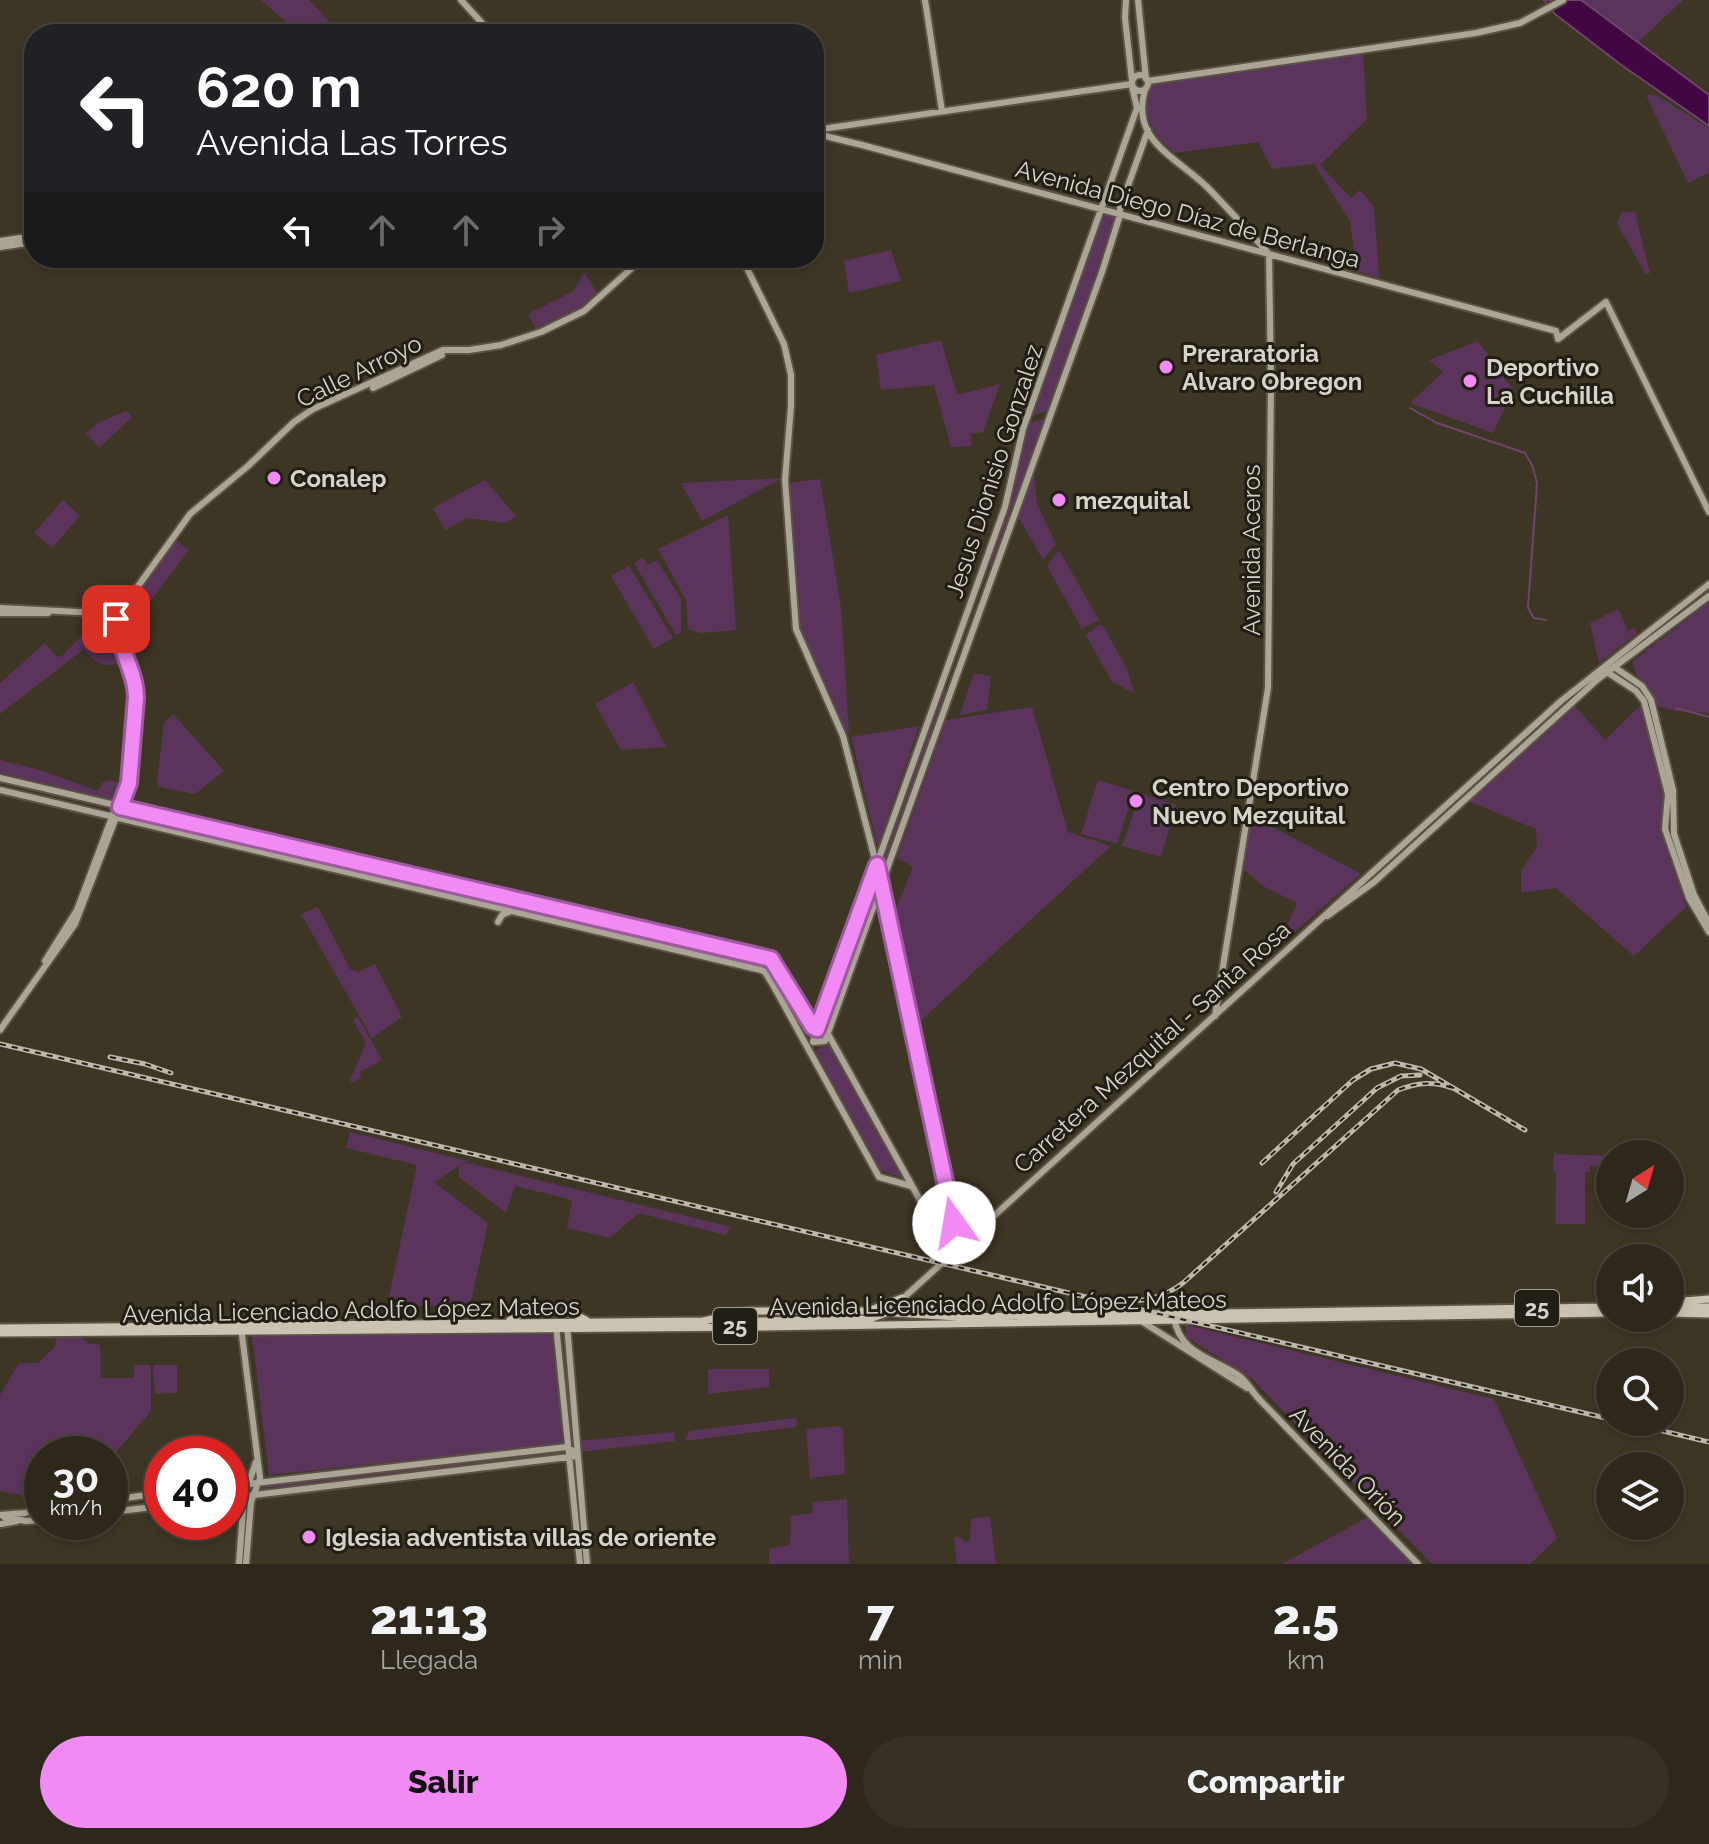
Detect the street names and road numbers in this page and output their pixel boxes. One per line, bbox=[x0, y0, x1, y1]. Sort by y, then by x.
street label: Avenida Diego Díaz de Berlanga bbox=[1013, 154, 1363, 274]
street label: Calle Arroyo bbox=[292, 328, 426, 414]
street label: Jesus Dionisio Gonzalez bbox=[939, 341, 1049, 601]
street label: Avenida Aceros bbox=[1237, 464, 1266, 636]
street label: Carretera Mezquital - Santa Rosa bbox=[1008, 915, 1296, 1179]
street label: Avenida Licenciado Adolfo López Mateos bbox=[769, 1285, 1227, 1321]
road number: 25 bbox=[1515, 1290, 1559, 1326]
street label: Avenida Licenciado Adolfo López Mateos bbox=[122, 1292, 580, 1328]
road number: 25 bbox=[713, 1308, 757, 1344]
street label: Avenida Orión bbox=[1284, 1400, 1412, 1532]

